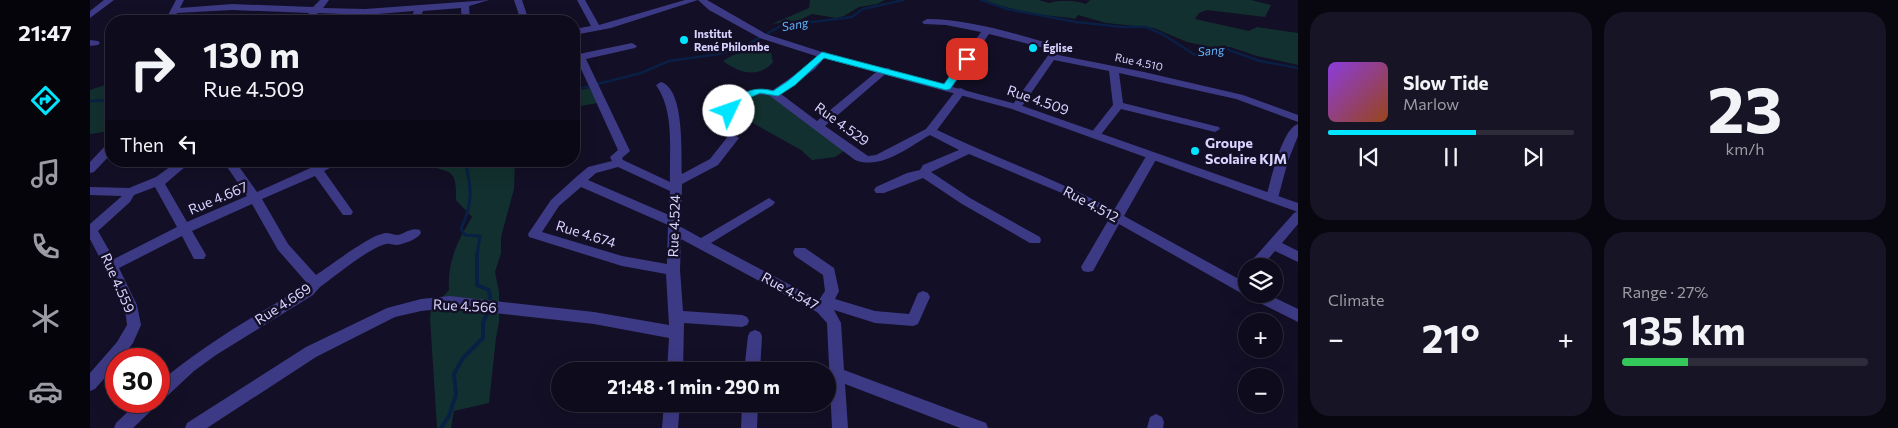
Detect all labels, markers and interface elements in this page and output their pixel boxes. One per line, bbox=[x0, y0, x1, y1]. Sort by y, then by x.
water label: Sang bbox=[780, 15, 810, 33]
text: 21:47 bbox=[18, 19, 72, 46]
place label: Institut René Philombe bbox=[694, 27, 770, 53]
text: 130 m bbox=[203, 32, 300, 75]
marker: Institut René Philombe bbox=[678, 34, 690, 46]
icon: right bbox=[120, 35, 185, 100]
pin bbox=[946, 38, 988, 80]
place label: Église bbox=[1043, 40, 1073, 54]
marker: Église bbox=[1027, 42, 1039, 54]
water label: Sang bbox=[1197, 42, 1225, 58]
icon: arrive bbox=[953, 45, 981, 73]
street label: Rue 4.510 bbox=[1114, 50, 1164, 73]
text: 23 bbox=[1708, 67, 1782, 146]
text: Slow Tide bbox=[1403, 71, 1489, 94]
text: Rue 4.509 bbox=[203, 75, 304, 102]
street label: Rue 4.509 bbox=[1005, 81, 1071, 118]
icon: directions bbox=[28, 83, 63, 118]
position arrow bbox=[702, 84, 754, 136]
text: Marlow bbox=[1403, 94, 1459, 113]
street label: Rue 4.529 bbox=[812, 98, 873, 149]
icon: left bbox=[174, 130, 202, 158]
text: Then bbox=[120, 133, 164, 156]
place label: Groupe Scolaire KJM bbox=[1205, 134, 1287, 167]
text: km/h bbox=[1726, 139, 1764, 158]
icon: previous bbox=[1355, 143, 1383, 171]
icon: pause bbox=[1437, 143, 1465, 171]
icon: next bbox=[1519, 143, 1547, 171]
marker: Groupe Scolaire KJM bbox=[1189, 145, 1201, 157]
icon: music bbox=[28, 156, 63, 191]
street label: Rue 4.667 bbox=[186, 177, 250, 218]
street label: Rue 4.512 bbox=[1060, 182, 1122, 225]
street label: Rue 4.524 bbox=[664, 194, 683, 258]
street label: Rue 4.674 bbox=[554, 216, 619, 251]
icon: phone bbox=[28, 229, 63, 264]
street label: Rue 4.559 bbox=[98, 250, 139, 315]
map controls bbox=[1238, 258, 1283, 413]
button: layers bbox=[1238, 258, 1283, 303]
street label: Rue 4.547 bbox=[759, 268, 822, 313]
street label: Rue 4.669 bbox=[251, 279, 314, 328]
text: Range · 27% bbox=[1622, 282, 1708, 301]
text: Climate bbox=[1328, 290, 1384, 309]
street label: Rue 4.566 bbox=[433, 295, 497, 316]
icon: climate bbox=[28, 301, 63, 336]
text: 135 km bbox=[1622, 306, 1746, 353]
button: + bbox=[1238, 313, 1283, 358]
text: 21° bbox=[1422, 314, 1480, 361]
text: − bbox=[1328, 321, 1344, 355]
text: + bbox=[1558, 321, 1574, 355]
speed limit sign: 30 bbox=[105, 348, 170, 413]
button: − bbox=[1238, 368, 1283, 413]
icon: car bbox=[28, 374, 63, 409]
text: 21:48 · 1 min · 290 m bbox=[607, 375, 780, 398]

